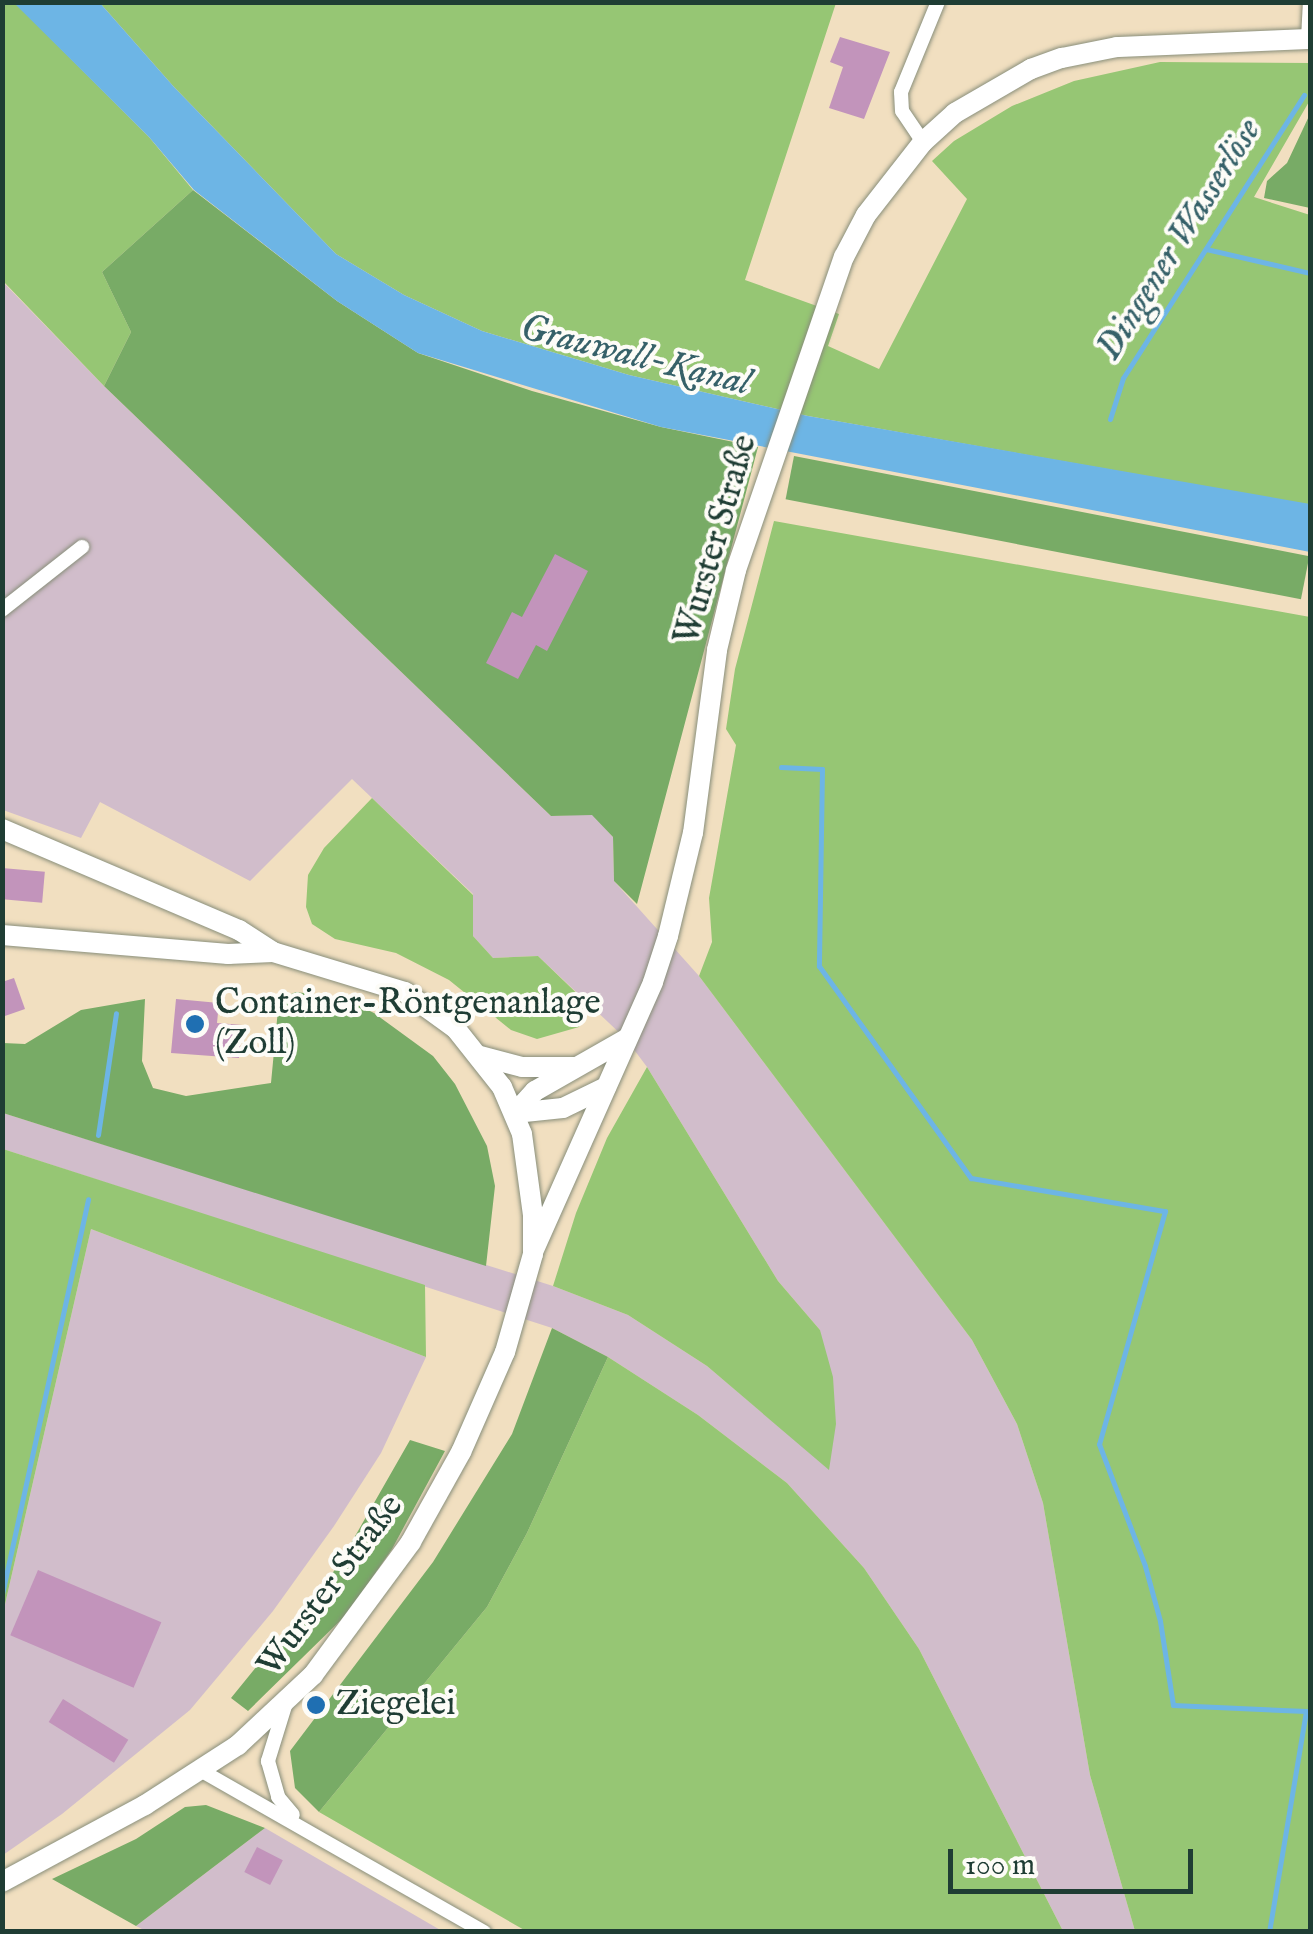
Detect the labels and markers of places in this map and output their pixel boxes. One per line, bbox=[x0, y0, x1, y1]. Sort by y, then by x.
place label: Container-Röntgenanlage (Zoll) bbox=[215, 983, 601, 1065]
marker: Container-Röntgenanlage (Zoll) bbox=[184, 1013, 206, 1035]
place label: Ziegelei bbox=[336, 1684, 456, 1726]
marker: Ziegelei bbox=[305, 1694, 327, 1716]

